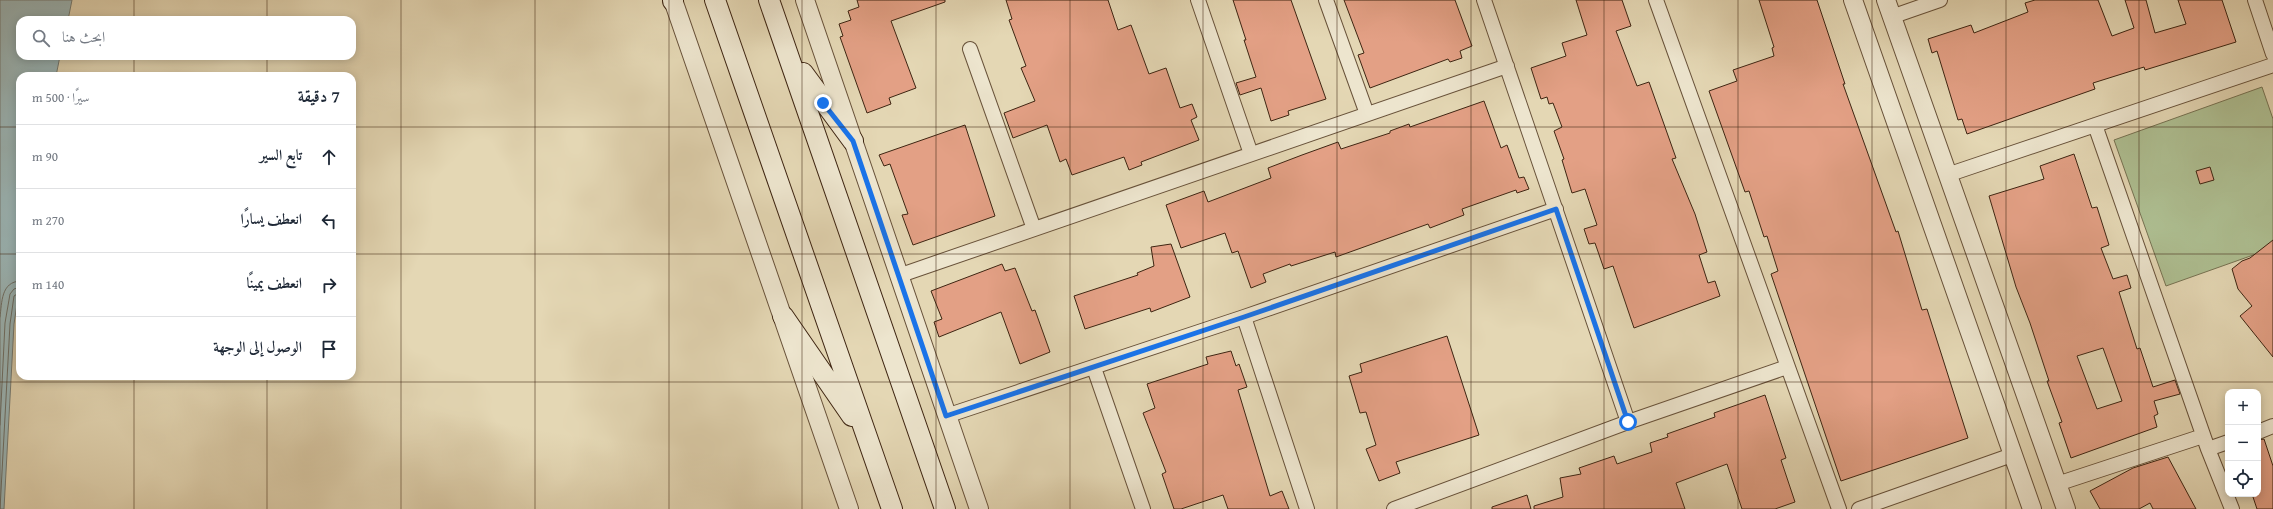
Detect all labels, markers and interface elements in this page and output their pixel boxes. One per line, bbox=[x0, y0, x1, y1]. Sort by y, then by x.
search box bbox=[16, 16, 356, 60]
text: ابحث هنا bbox=[62, 26, 105, 47]
icon: search bbox=[30, 27, 52, 49]
text: 7 دقيقة bbox=[298, 83, 340, 108]
text: سيرًا · 500 m bbox=[32, 88, 90, 107]
route end bbox=[814, 94, 832, 112]
text: تابع السير bbox=[260, 144, 302, 165]
icon: ahead bbox=[318, 146, 340, 168]
text: 90 m bbox=[32, 147, 58, 166]
text: انعطف يسارًا bbox=[240, 208, 302, 229]
icon: left bbox=[318, 210, 340, 232]
text: 270 m bbox=[32, 211, 64, 230]
text: انعطف يمينًا bbox=[246, 272, 302, 293]
icon: right bbox=[318, 274, 340, 296]
text: 140 m bbox=[32, 275, 64, 294]
text: الوصول إلى الوجهة bbox=[213, 336, 302, 357]
icon: arrive bbox=[318, 338, 340, 360]
map controls bbox=[2225, 389, 2261, 497]
button: + bbox=[2225, 389, 2261, 425]
route start bbox=[1619, 413, 1637, 431]
button: − bbox=[2225, 425, 2261, 461]
button: locate bbox=[2225, 461, 2261, 497]

